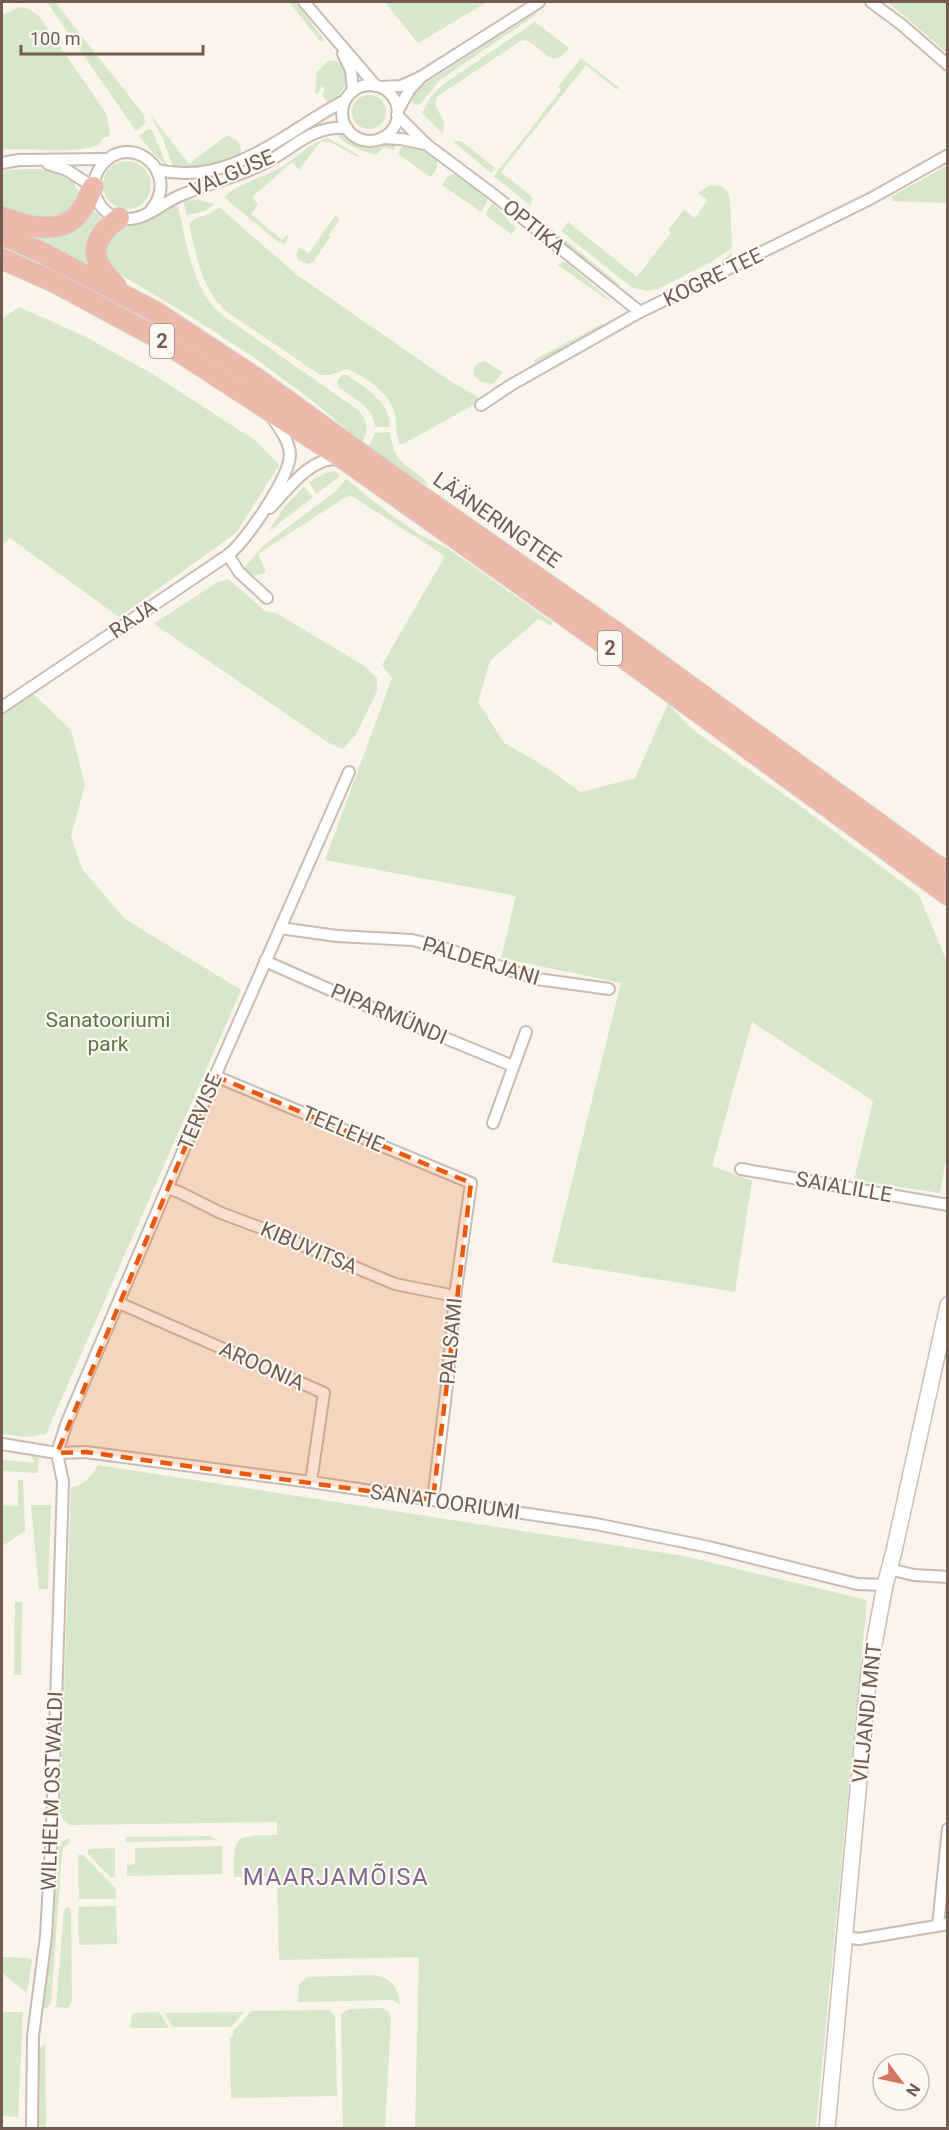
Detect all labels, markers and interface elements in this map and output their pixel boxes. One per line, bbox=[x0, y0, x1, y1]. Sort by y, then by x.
scale bar bbox=[21, 18, 202, 56]
text: 100 m bbox=[30, 28, 81, 49]
street label: VALGUSE bbox=[186, 144, 278, 201]
street label: OPTIKA bbox=[498, 195, 570, 259]
street label: KOGRE TEE bbox=[659, 243, 767, 311]
road number: 2 bbox=[150, 324, 174, 358]
street label: LÄÄNERINGTEE bbox=[429, 467, 565, 573]
street label: RAJA bbox=[105, 594, 161, 643]
road number: 2 bbox=[598, 631, 622, 665]
street label: PALDERJANI bbox=[420, 932, 542, 990]
street label: PIPARMÜNDI bbox=[327, 979, 451, 1049]
park label: Sanatooriumi park bbox=[46, 1008, 170, 1056]
street label: TERVISE bbox=[173, 1070, 227, 1154]
street label: TEELEHE bbox=[298, 1101, 388, 1157]
street label: SAIALILLE bbox=[794, 1167, 894, 1207]
street label: KIBUVITSA bbox=[257, 1217, 361, 1279]
street label: PALSAMI bbox=[435, 1297, 467, 1385]
street label: AROONIA bbox=[216, 1337, 308, 1395]
street label: SANATOORIUMI bbox=[368, 1480, 522, 1524]
street label: VILJANDI MNT bbox=[848, 1641, 886, 1784]
street label: WILHELM OSTWALDI bbox=[37, 1691, 67, 1891]
district label: MAARJAMÕISA bbox=[243, 1863, 429, 1891]
north arrow bbox=[871, 2052, 931, 2112]
text: N bbox=[902, 2080, 924, 2100]

